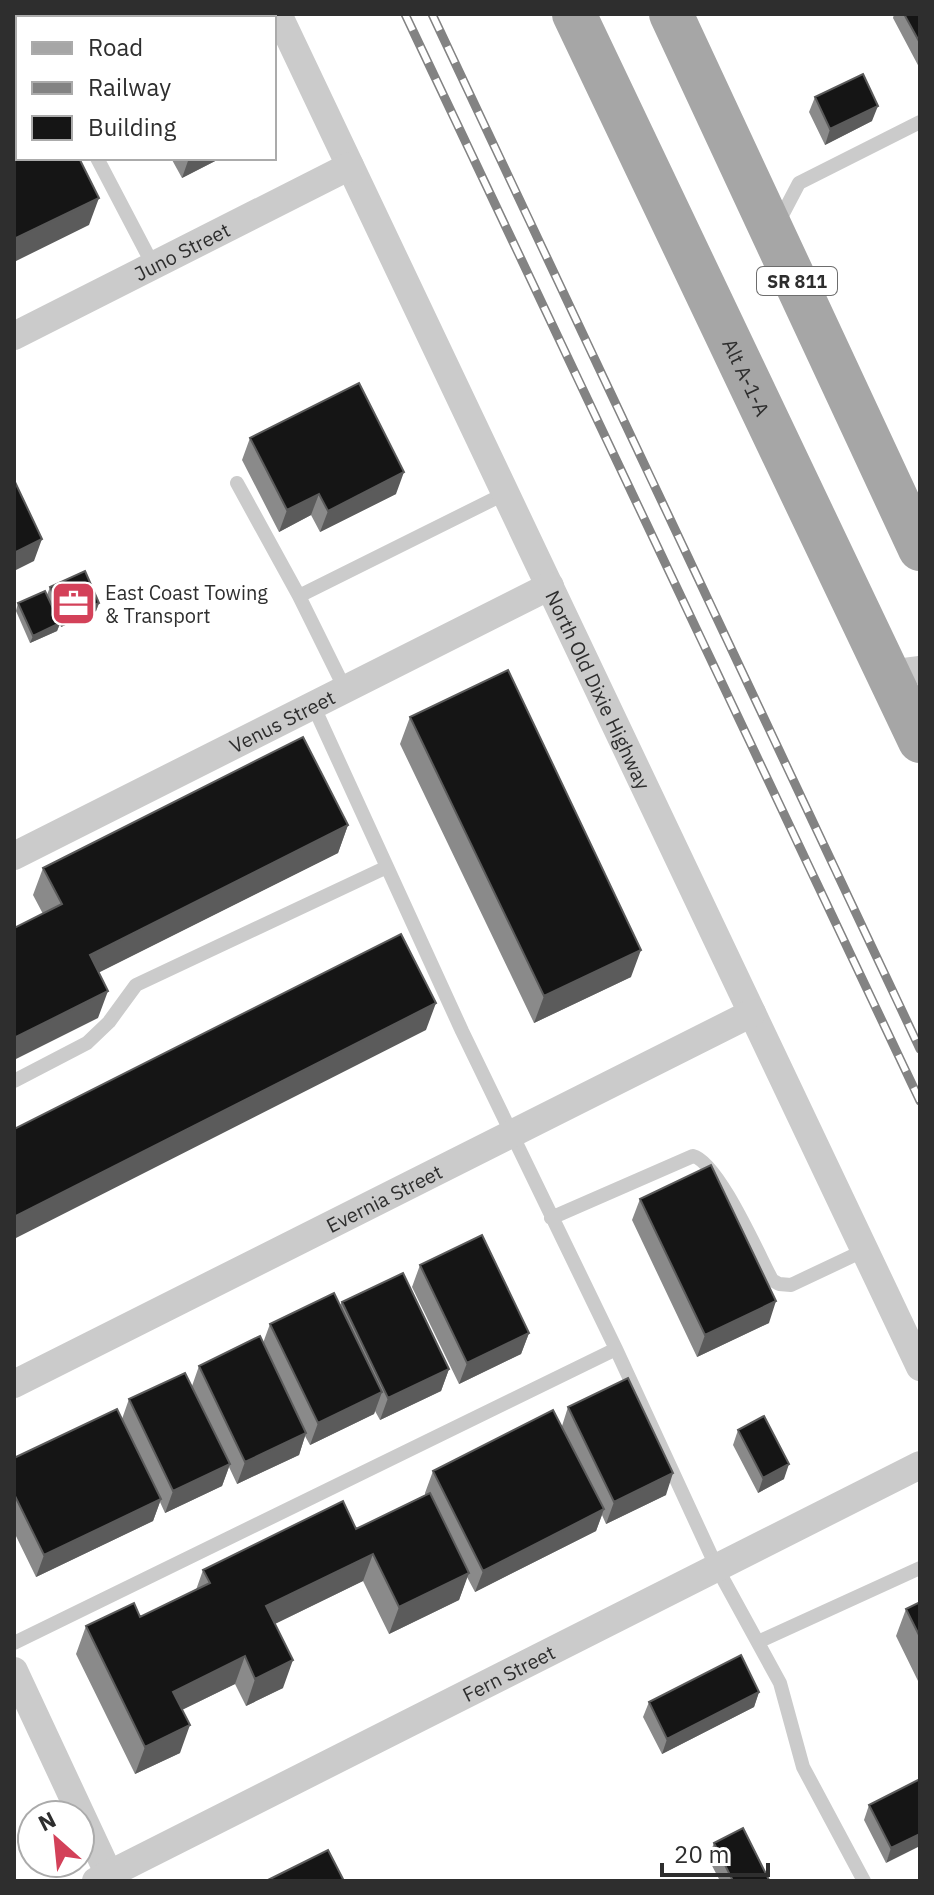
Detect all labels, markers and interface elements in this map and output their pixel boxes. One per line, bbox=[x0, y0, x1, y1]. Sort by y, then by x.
legend bbox=[16, 16, 276, 160]
text: Road bbox=[88, 31, 143, 63]
text: Railway bbox=[88, 71, 171, 103]
text: Building bbox=[88, 111, 176, 143]
street label: Juno Street bbox=[129, 216, 234, 287]
road number: SR 811 bbox=[757, 267, 837, 295]
street label: Alt A-1-A bbox=[717, 334, 777, 420]
place label: East Coast Towing & Transport bbox=[105, 579, 268, 629]
office icon: East Coast Towing & Transport bbox=[50, 580, 98, 628]
street label: North Old Dixie Highway bbox=[540, 586, 658, 794]
street label: Venus Street bbox=[225, 683, 339, 759]
street label: Evernia Street bbox=[321, 1158, 446, 1238]
street label: Fern Street bbox=[458, 1638, 559, 1707]
north arrow bbox=[16, 1799, 96, 1879]
text: N bbox=[33, 1804, 60, 1837]
scale bar bbox=[662, 1827, 768, 1877]
text: 20 m bbox=[674, 1838, 729, 1870]

